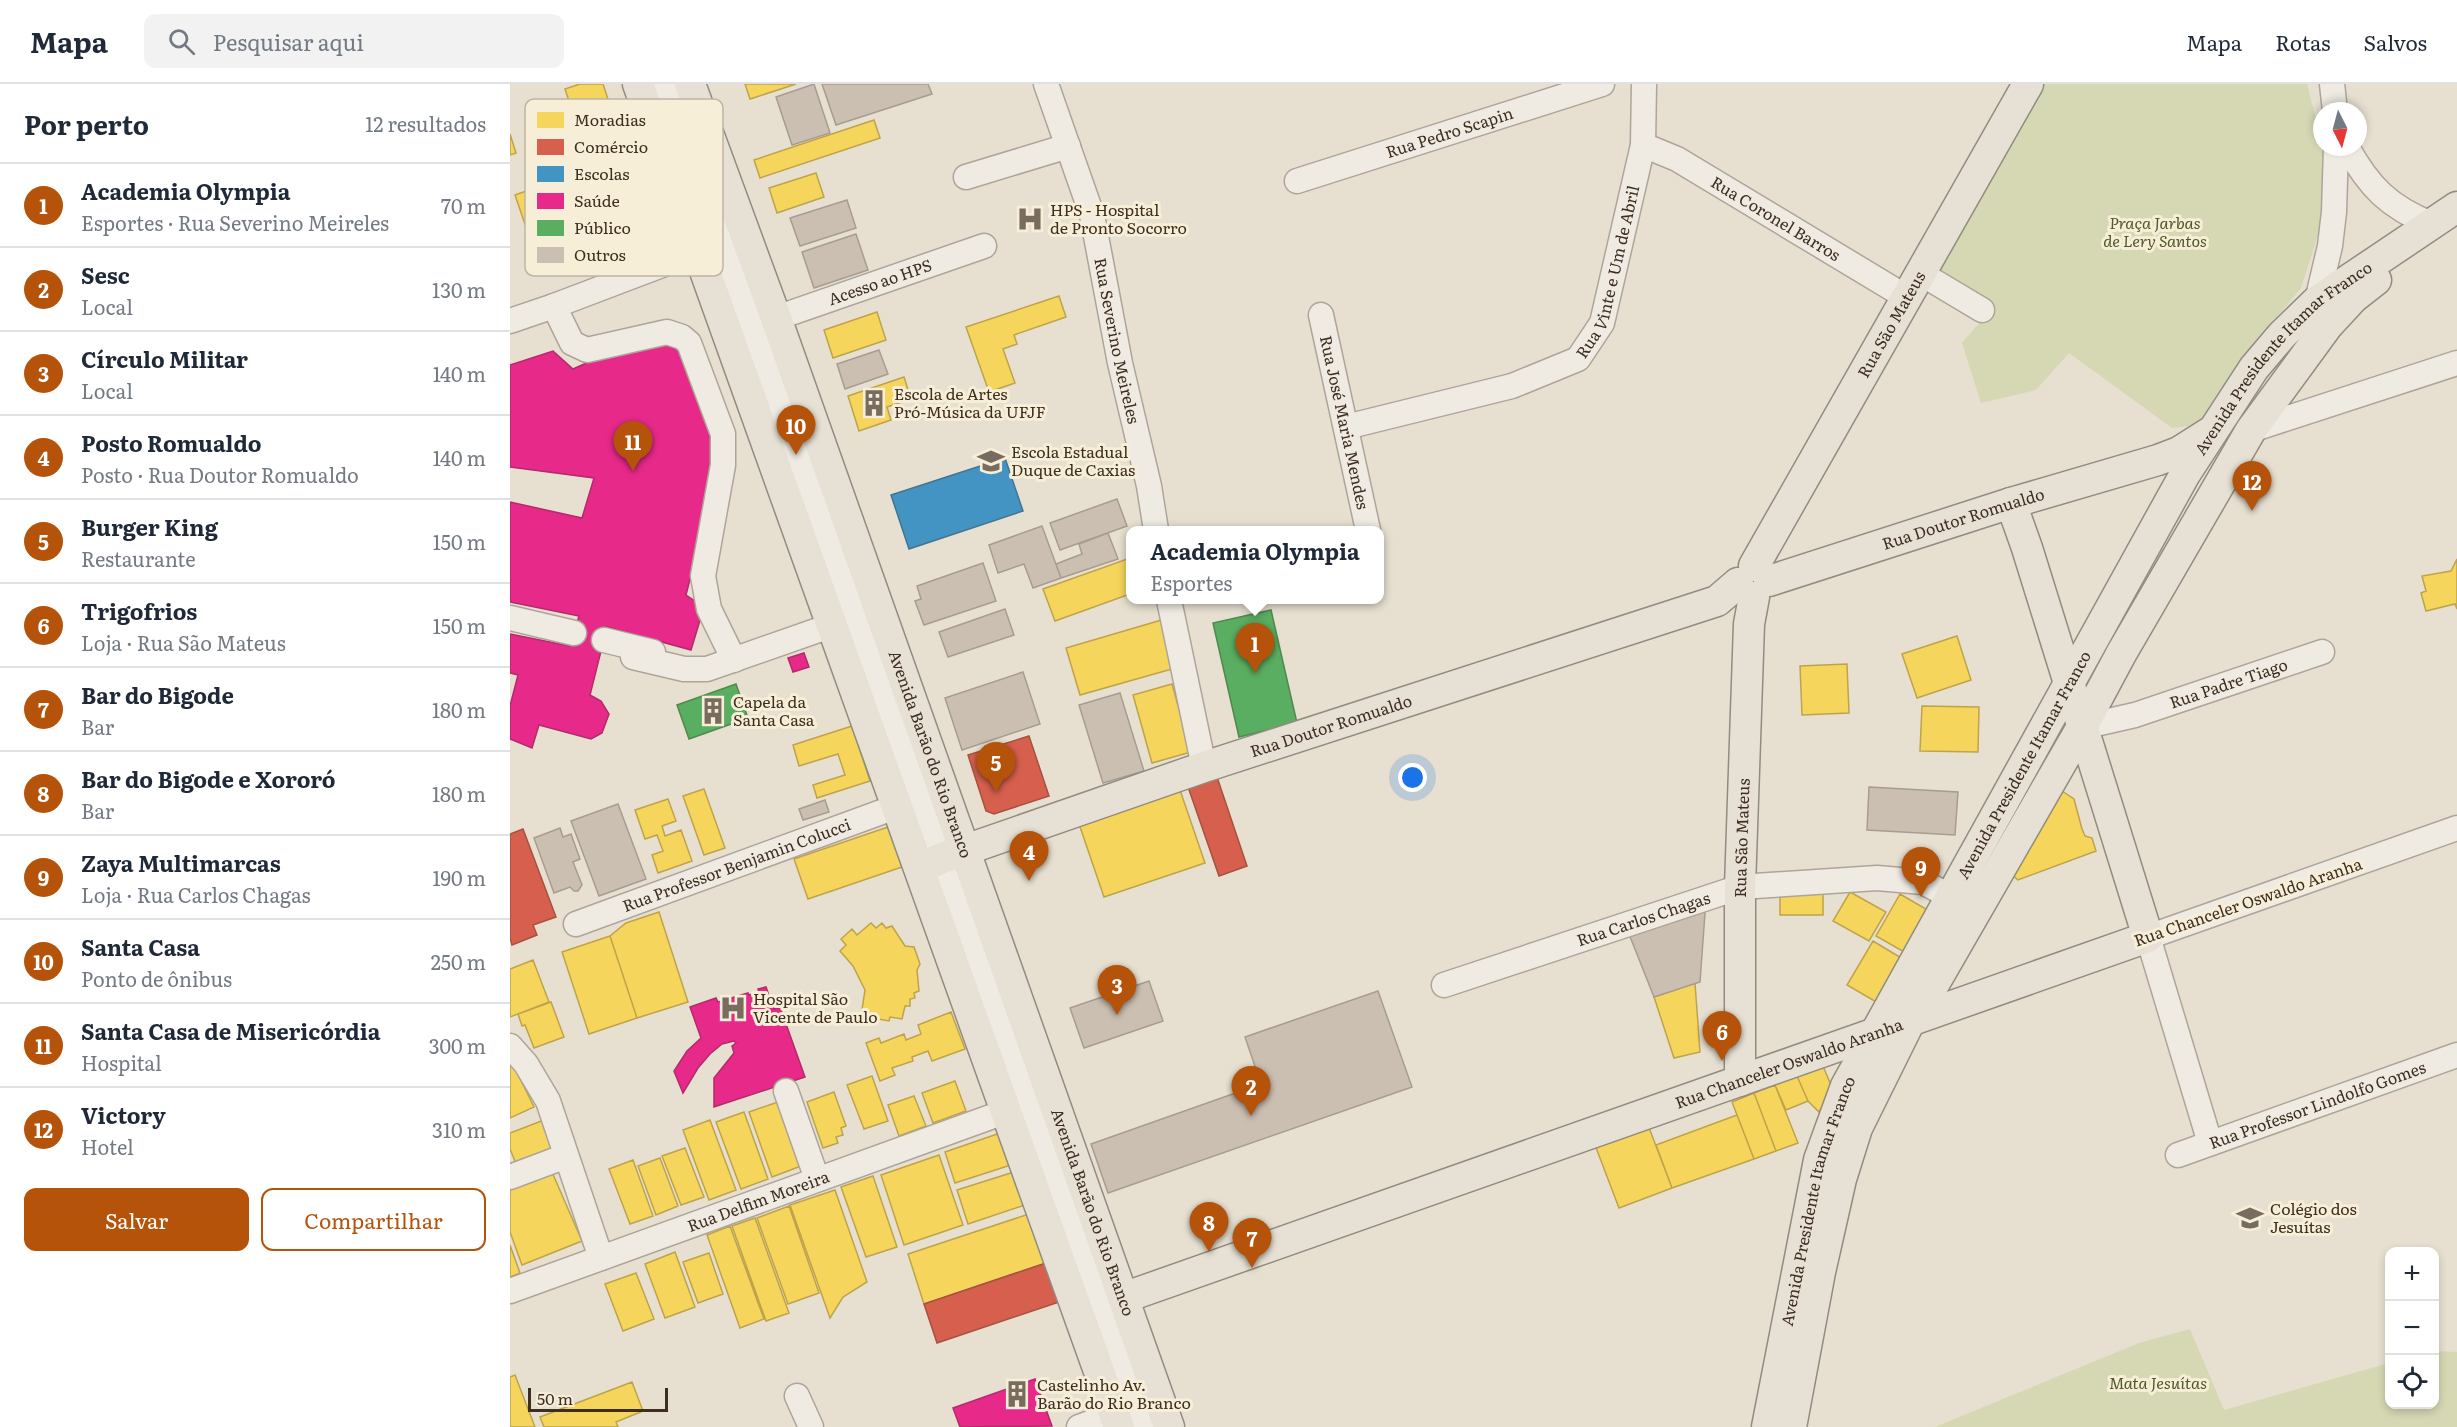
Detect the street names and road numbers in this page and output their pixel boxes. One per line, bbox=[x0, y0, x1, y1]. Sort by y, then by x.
street label: Rua Pedro Scapin bbox=[1382, 100, 1516, 163]
street label: Rua Coronel Barros bbox=[1707, 169, 1846, 266]
street label: Rua Vinte e Um de Abril bbox=[1569, 183, 1644, 363]
street label: Acesso ao HPS bbox=[824, 252, 935, 310]
street label: Rua Severino Meireles bbox=[1089, 255, 1147, 426]
street label: Avenida Presidente Itamar Franco bbox=[2188, 255, 2376, 459]
street label: Rua São Mateus bbox=[1851, 266, 1930, 382]
street label: Rua José Maria Mendes bbox=[1315, 333, 1376, 511]
street label: Rua Doutor Romualdo bbox=[1879, 481, 2047, 555]
street label: Avenida Presidente Itamar Franco bbox=[1950, 646, 2096, 883]
street label: Avenida Barão do Rio Branco bbox=[884, 647, 979, 861]
street label: Rua Padre Tiago bbox=[2166, 651, 2290, 714]
street label: Rua Doutor Romualdo bbox=[1247, 688, 1415, 762]
street label: Rua São Mateus bbox=[1727, 778, 1755, 898]
street label: Rua Professor Benjamin Colucci bbox=[619, 811, 854, 917]
street label: Rua Chanceler Oswaldo Aranha bbox=[2130, 851, 2365, 951]
street label: Rua Carlos Chagas bbox=[1573, 885, 1713, 951]
street label: Rua Chanceler Oswaldo Aranha bbox=[1671, 1011, 1906, 1114]
street label: Rua Professor Lindolfo Gomes bbox=[2205, 1054, 2429, 1154]
street label: Avenida Presidente Itamar Franco bbox=[1774, 1071, 1861, 1328]
street label: Avenida Barão do Rio Branco bbox=[1046, 1105, 1142, 1319]
street label: Rua Delfim Moreira bbox=[683, 1163, 833, 1237]

